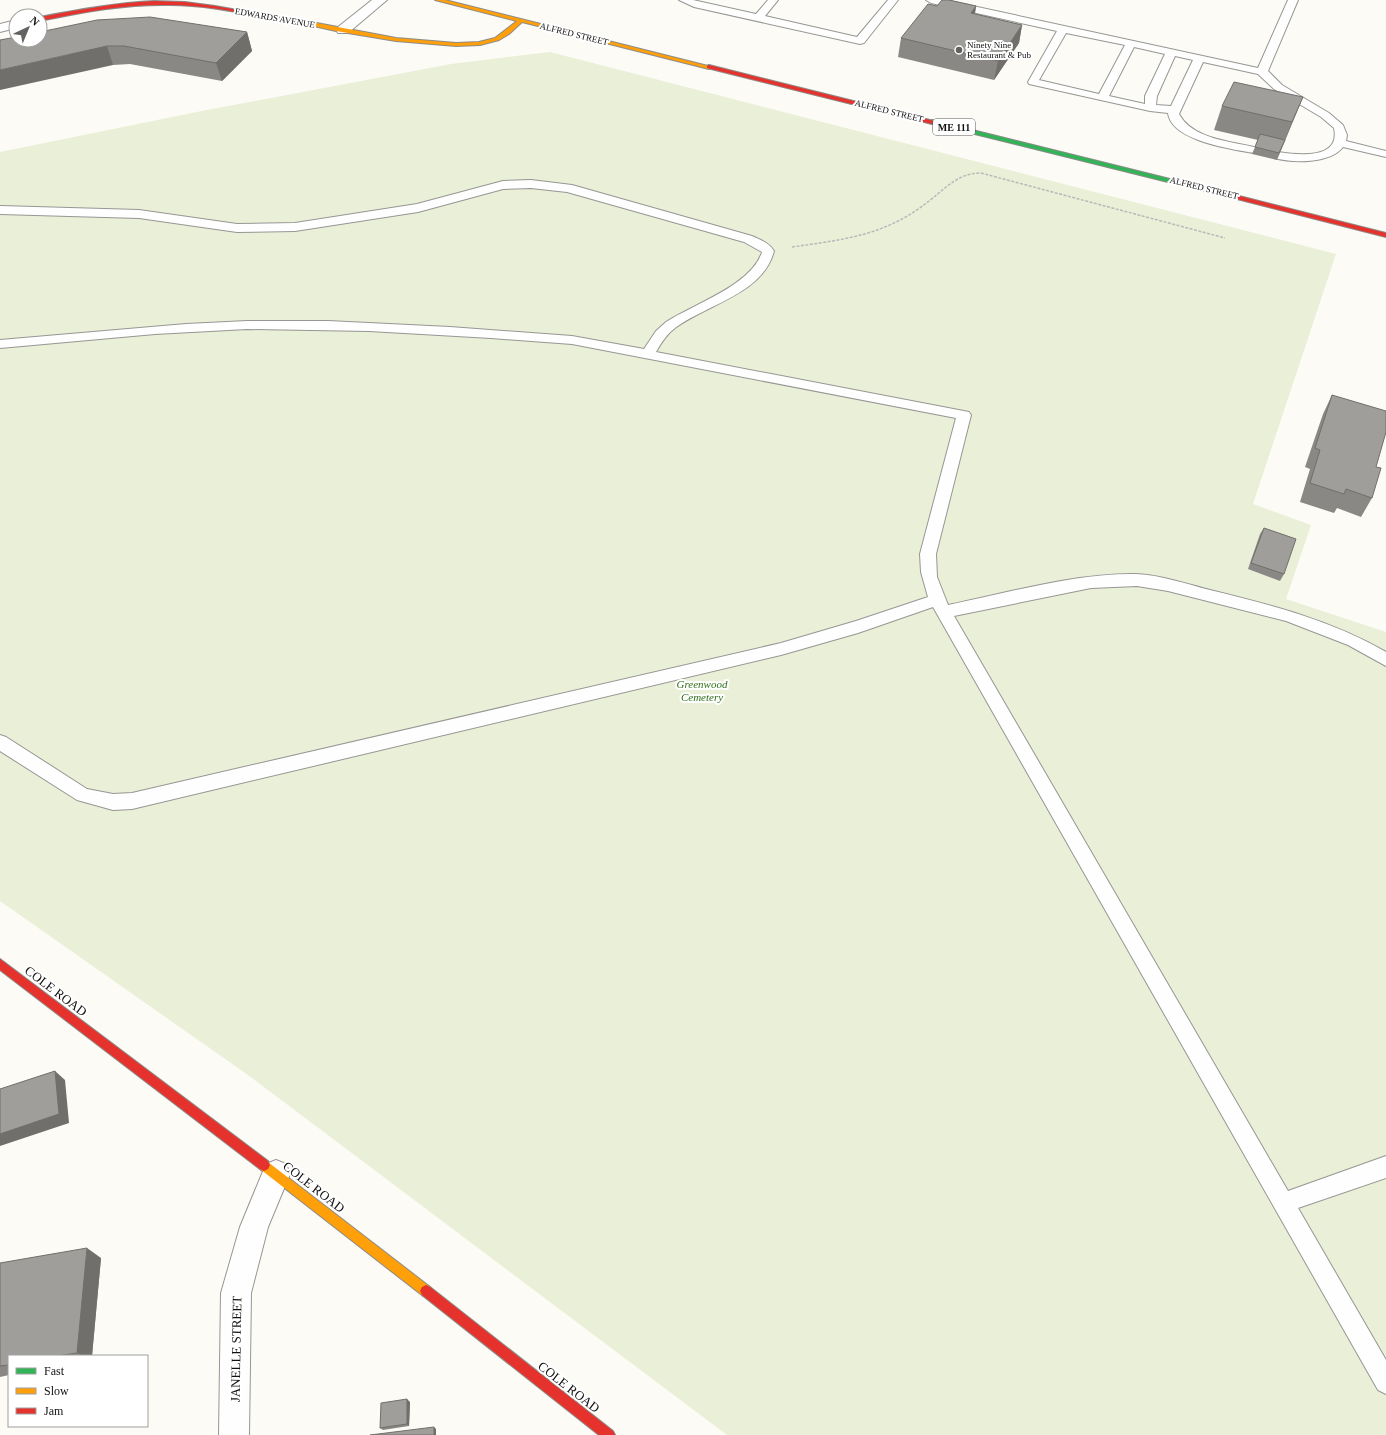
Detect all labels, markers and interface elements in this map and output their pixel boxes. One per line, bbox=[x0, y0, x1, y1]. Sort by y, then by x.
street label: EDWARDS AVENUE bbox=[234, 6, 316, 30]
north arrow bbox=[8, 8, 48, 48]
text: N bbox=[28, 14, 42, 28]
street label: ALFRED STREET bbox=[539, 21, 610, 47]
place label: Ninety Nine Restaurant & Pub bbox=[967, 40, 1031, 60]
marker: Ninety Nine Restaurant & Pub bbox=[954, 45, 964, 55]
street label: ALFRED STREET bbox=[854, 98, 925, 124]
road number: ME 111 bbox=[933, 119, 975, 135]
street label: ALFRED STREET bbox=[1169, 175, 1240, 201]
park label: Greenwood Cemetery bbox=[677, 678, 728, 703]
street label: COLE ROAD bbox=[22, 963, 90, 1019]
street label: COLE ROAD bbox=[280, 1158, 348, 1216]
street label: JANELLE STREET bbox=[228, 1296, 244, 1402]
legend bbox=[8, 1355, 148, 1427]
street label: COLE ROAD bbox=[535, 1358, 603, 1416]
text: Fast bbox=[44, 1364, 65, 1378]
text: Slow bbox=[44, 1384, 69, 1398]
text: Jam bbox=[44, 1404, 64, 1418]

